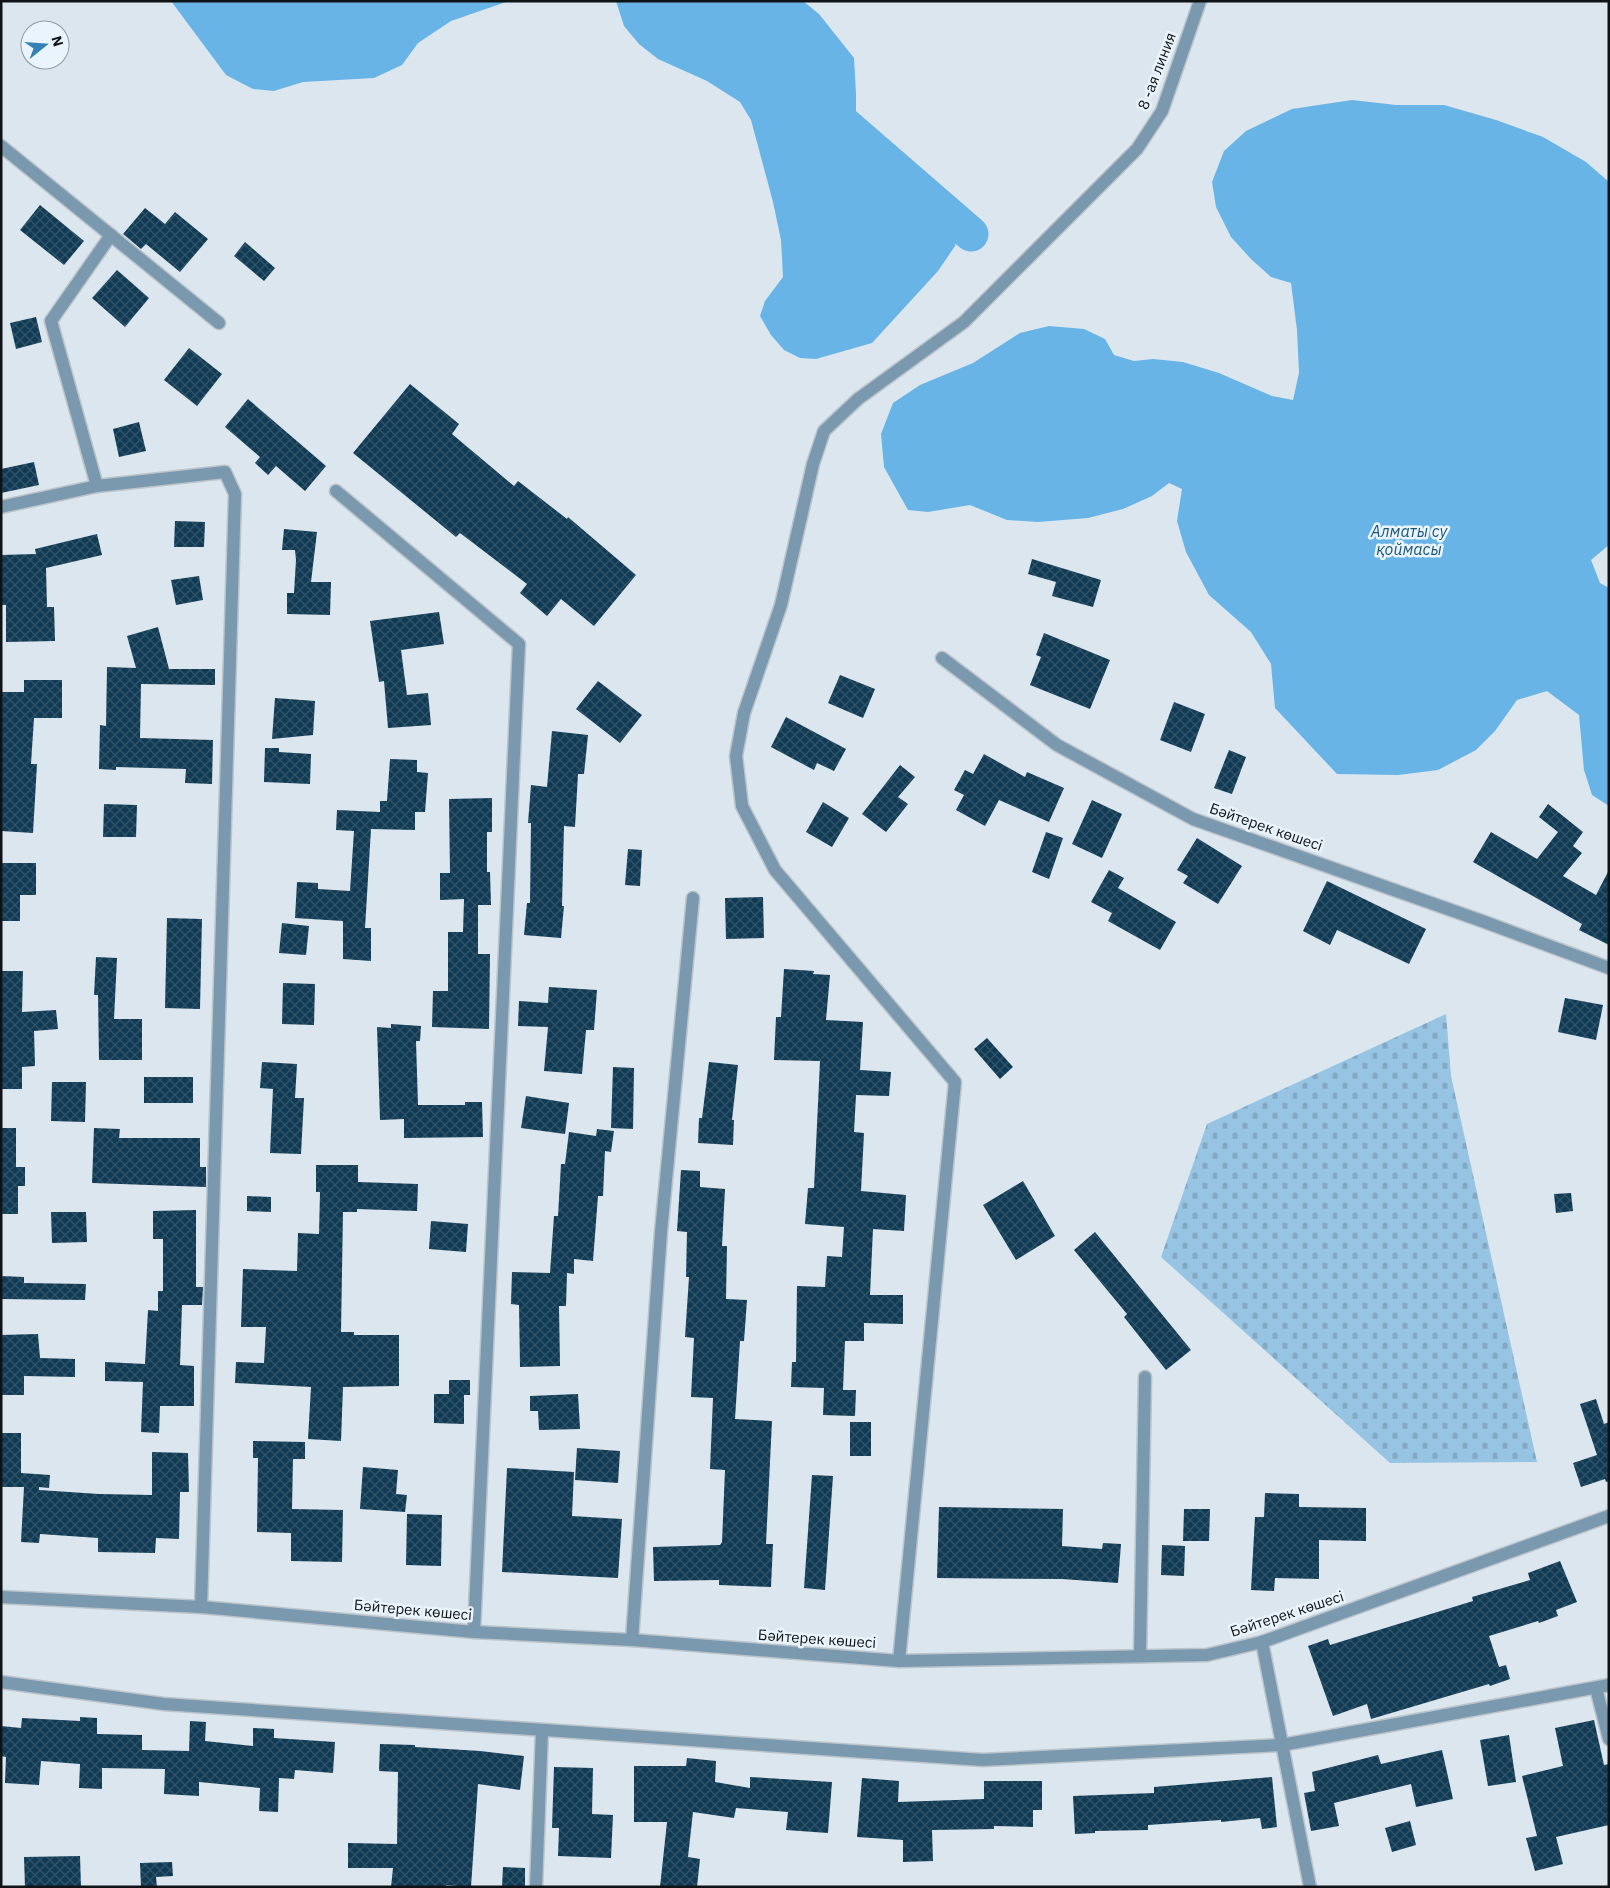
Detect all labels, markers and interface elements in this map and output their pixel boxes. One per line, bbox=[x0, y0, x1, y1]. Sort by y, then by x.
north arrow bbox=[20, 20, 70, 70]
street label: 8 -ая линия bbox=[1133, 30, 1180, 112]
text: N bbox=[47, 34, 68, 49]
water label: Алматы су қоймасы bbox=[1370, 521, 1449, 559]
street label: Бәйтерек көшесі bbox=[1207, 798, 1325, 855]
street label: Бәйтерек көшесі bbox=[1228, 1586, 1346, 1641]
street label: Бәйтерек көшесі bbox=[353, 1595, 473, 1624]
street label: Бәйтерек көшесі bbox=[757, 1625, 877, 1652]

